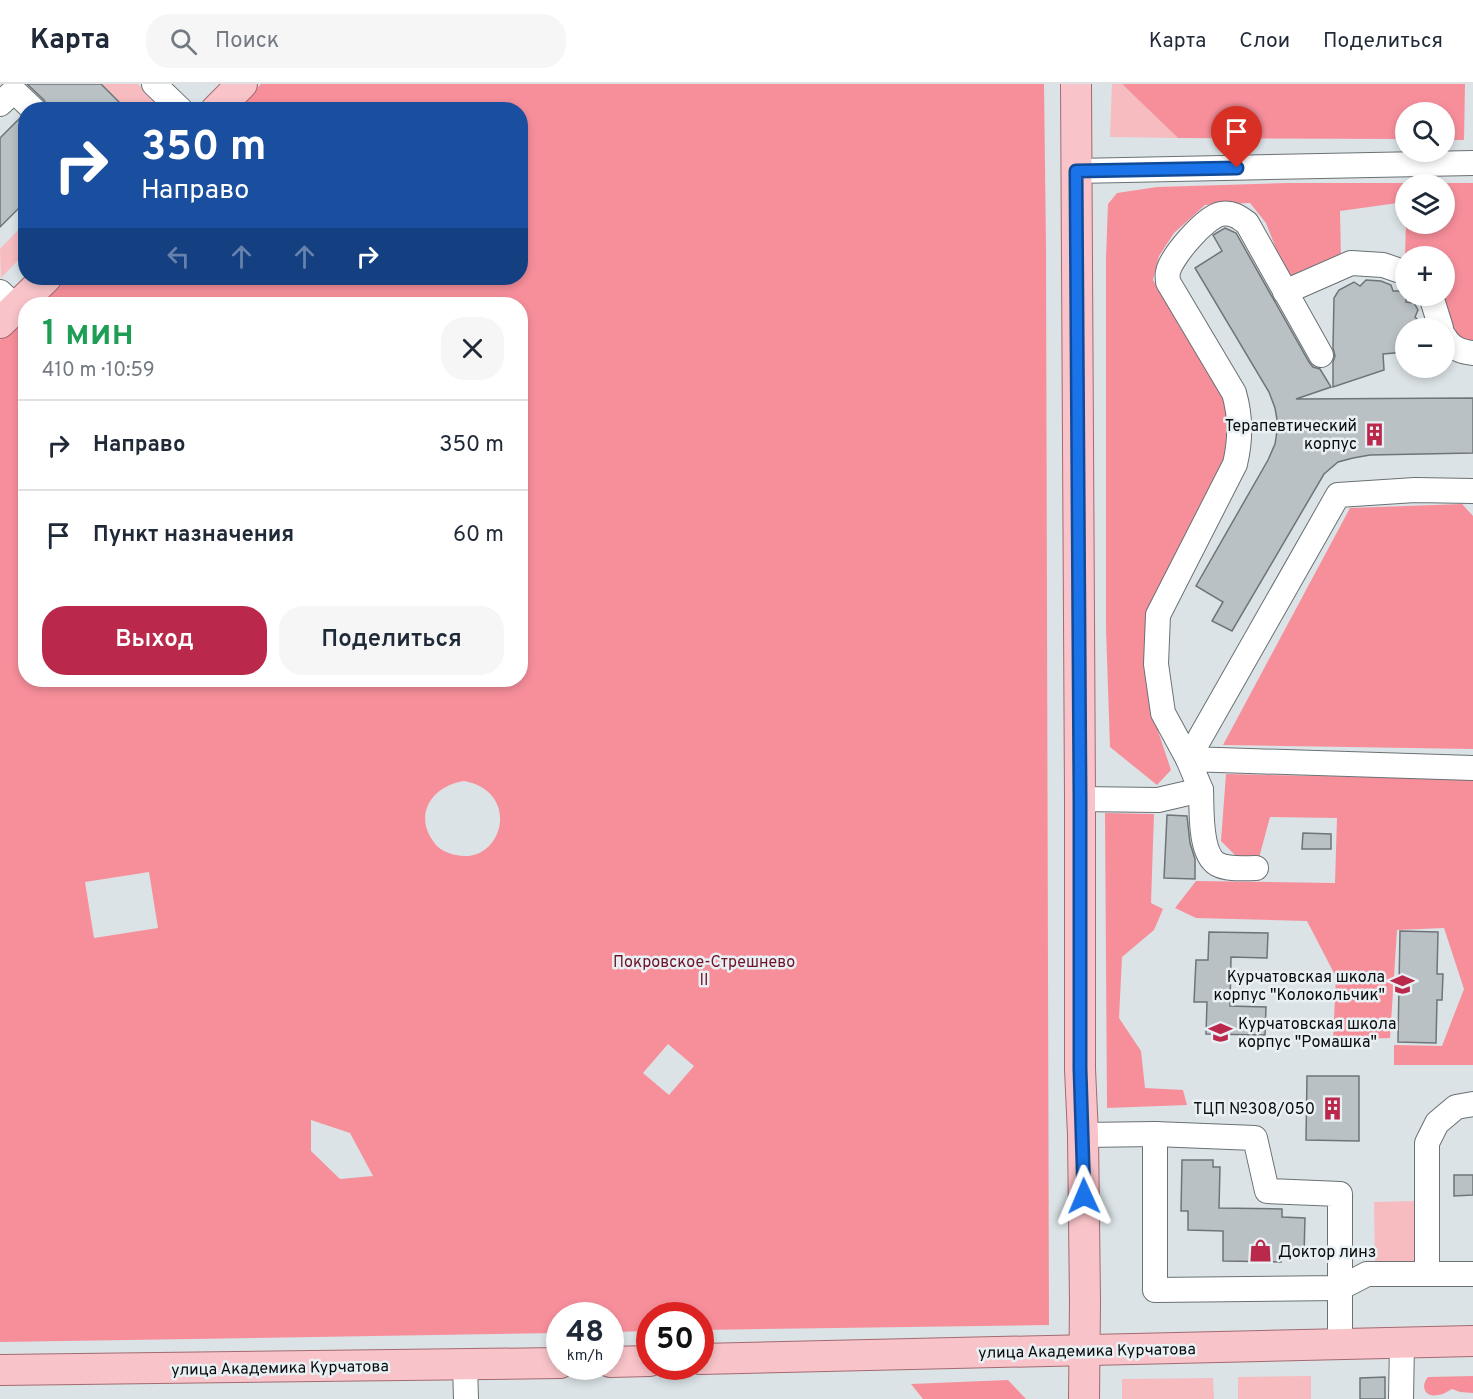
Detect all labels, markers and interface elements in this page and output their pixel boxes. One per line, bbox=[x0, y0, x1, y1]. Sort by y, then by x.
search box bbox=[146, 14, 566, 68]
text: Карта bbox=[30, 23, 110, 59]
icon: search bbox=[167, 25, 200, 58]
text: Поиск bbox=[215, 28, 279, 55]
text: Карта bbox=[1149, 28, 1206, 55]
text: Слои bbox=[1239, 28, 1290, 55]
text: Поделиться bbox=[1323, 28, 1443, 55]
map controls bbox=[1395, 102, 1455, 378]
button: search bbox=[1395, 102, 1455, 162]
pin bbox=[1211, 106, 1262, 168]
icon: arrive bbox=[1220, 115, 1253, 148]
text: 350 m bbox=[141, 122, 267, 175]
icon: right bbox=[42, 126, 120, 204]
text: Направо bbox=[141, 174, 249, 208]
button: layers bbox=[1395, 174, 1455, 234]
icon: left bbox=[162, 240, 195, 273]
icon: ahead bbox=[225, 240, 258, 273]
icon: ahead bbox=[288, 240, 321, 273]
icon: right bbox=[351, 240, 384, 273]
button: + bbox=[1395, 246, 1455, 306]
text: 1 мин bbox=[42, 312, 134, 358]
button: close bbox=[441, 317, 504, 380]
button: − bbox=[1395, 318, 1455, 378]
text: 410 m · 10:59 bbox=[42, 358, 155, 384]
place label: Терапевтический корпус bbox=[1225, 417, 1357, 455]
building icon: Терапевтический корпус bbox=[1362, 421, 1388, 447]
icon: right bbox=[42, 429, 75, 462]
text: Направо bbox=[93, 432, 185, 459]
text: 350 m bbox=[439, 432, 504, 459]
icon: arrive bbox=[42, 519, 75, 552]
text: Пункт назначения bbox=[93, 522, 294, 549]
text: 60 m bbox=[453, 522, 504, 549]
button: Выход bbox=[42, 606, 267, 675]
button: Поделиться bbox=[279, 606, 504, 675]
park label: Покровское-Стрешнево II bbox=[613, 953, 795, 991]
place label: Курчатовская школа корпус "Колокольчик" bbox=[1213, 968, 1385, 1006]
school or university icon: Курчатовская школа корпус "Колокольчик" bbox=[1390, 972, 1416, 998]
place label: Курчатовская школа корпус "Ромашка" bbox=[1238, 1015, 1396, 1053]
school or university icon: Курчатовская школа корпус "Ромашка" bbox=[1207, 1019, 1233, 1045]
building icon: ТЦП №308/050 bbox=[1320, 1095, 1346, 1121]
place label: ТЦП №308/050 bbox=[1193, 1100, 1315, 1120]
position arrow bbox=[1052, 1164, 1116, 1228]
shop icon: Доктор линз bbox=[1247, 1238, 1273, 1264]
place label: Доктор линз bbox=[1278, 1243, 1376, 1263]
speed limit sign: 50 bbox=[636, 1302, 714, 1380]
text: 48 bbox=[566, 1315, 604, 1352]
street label: улица Академика Курчатова bbox=[978, 1340, 1196, 1364]
text: km/h bbox=[567, 1347, 603, 1366]
street label: улица Академика Курчатова bbox=[171, 1357, 389, 1381]

